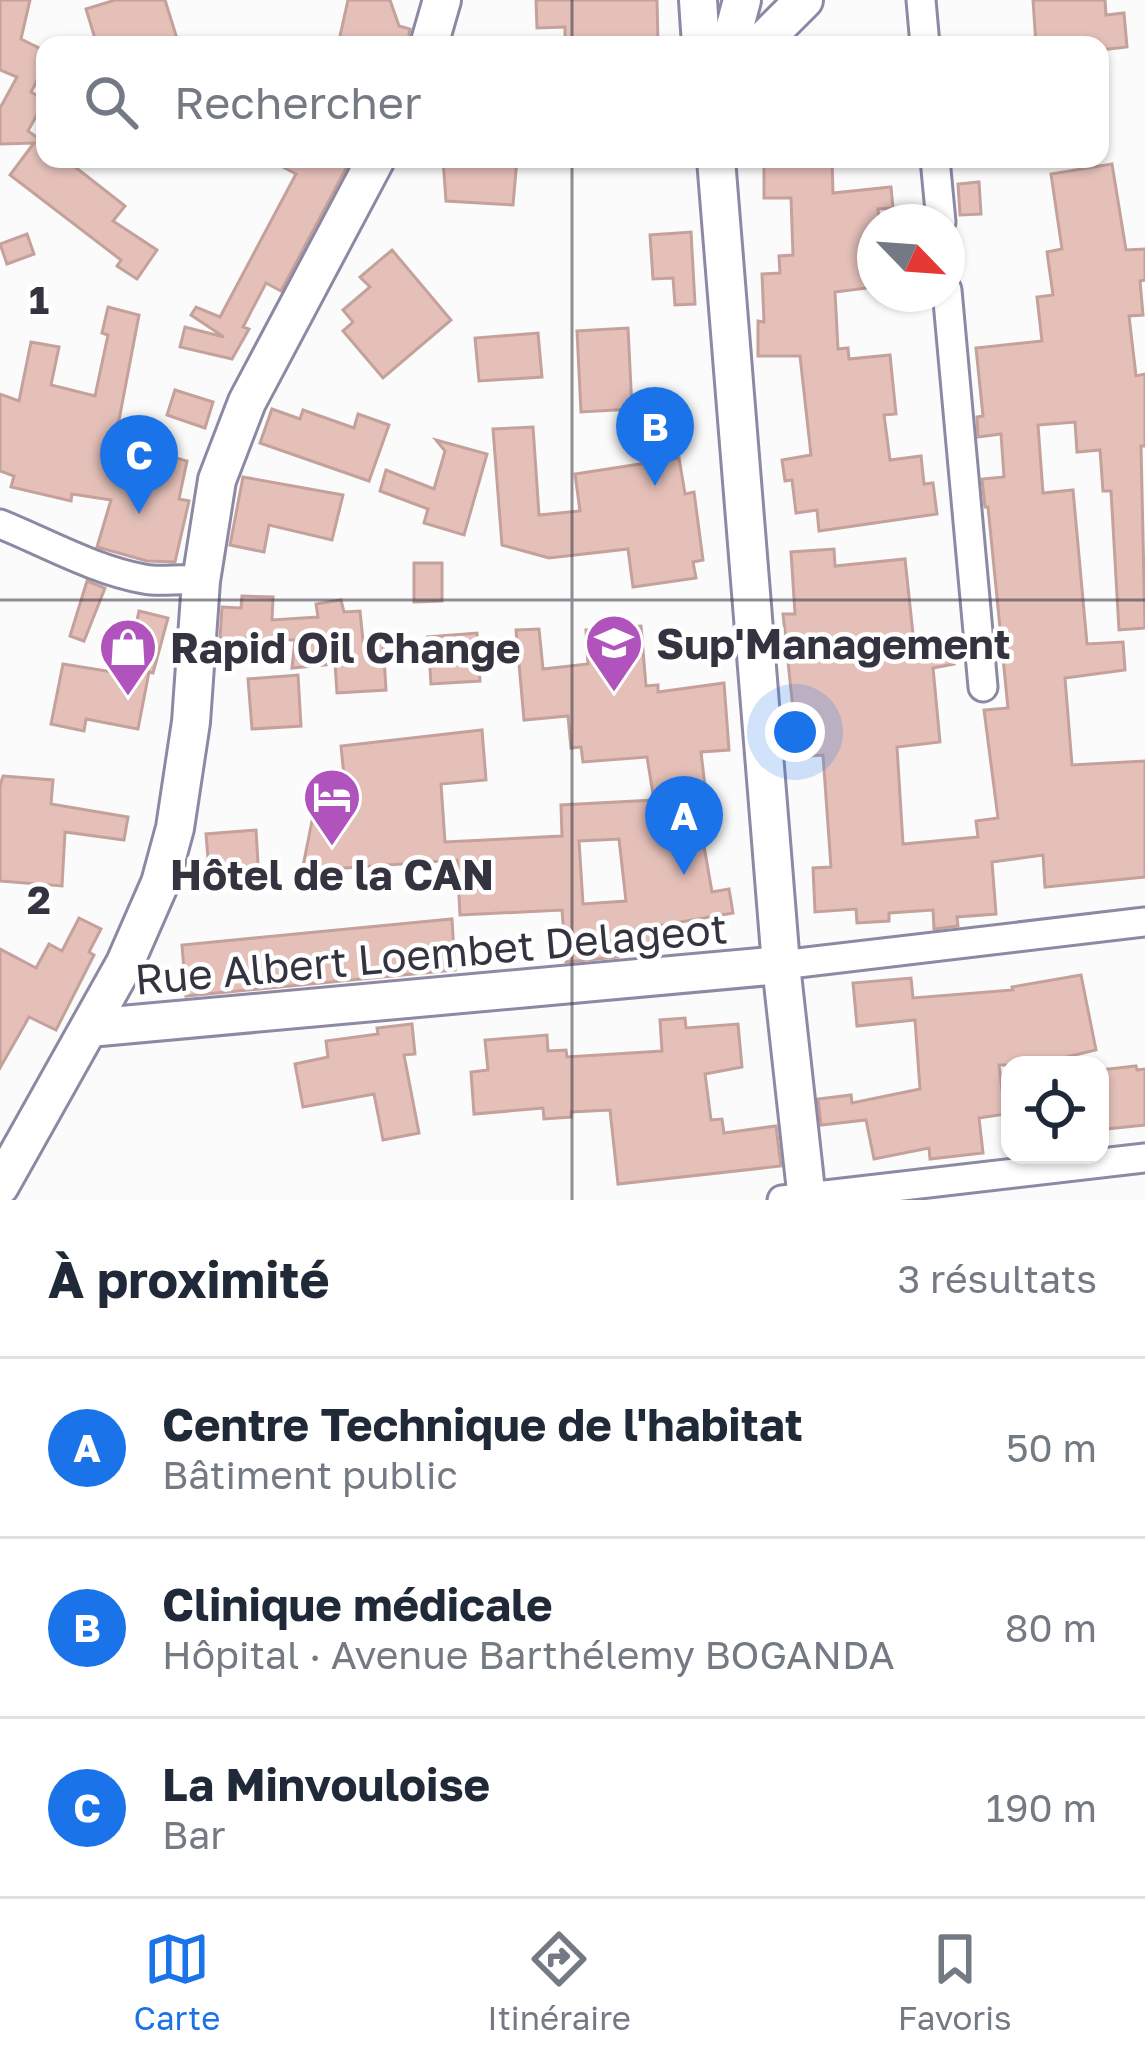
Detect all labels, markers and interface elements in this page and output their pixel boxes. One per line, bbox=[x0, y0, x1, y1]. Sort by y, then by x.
search box bbox=[36, 36, 1109, 168]
icon: search bbox=[78, 69, 144, 135]
text: Rechercher bbox=[174, 75, 422, 129]
north arrow bbox=[857, 204, 965, 312]
text: 1 bbox=[29, 276, 49, 323]
pin: B bbox=[616, 387, 694, 486]
pin: C bbox=[100, 415, 178, 514]
school or university icon: Sup'Management bbox=[583, 612, 645, 694]
shop icon: Rapid Oil Change bbox=[97, 616, 159, 698]
place label: Sup'Management bbox=[656, 618, 1011, 668]
place label: Rapid Oil Change bbox=[170, 622, 521, 672]
your location bbox=[765, 702, 825, 762]
hotel icon: Hôtel de la CAN bbox=[301, 766, 363, 848]
pin: A bbox=[645, 776, 723, 875]
place label: Hôtel de la CAN bbox=[170, 849, 494, 899]
text: 2 bbox=[27, 876, 51, 923]
street label: Rue Albert Loembet Delageot bbox=[133, 902, 729, 1004]
map controls bbox=[1001, 1056, 1109, 1164]
button: locate bbox=[1001, 1056, 1109, 1164]
text: À proximité bbox=[48, 1248, 330, 1309]
text: 3 résultats bbox=[898, 1255, 1097, 1302]
text: Centre Technique de l'habitat bbox=[162, 1397, 803, 1451]
text: A bbox=[73, 1424, 101, 1471]
text: 50 m bbox=[1006, 1424, 1097, 1471]
text: Bâtiment public bbox=[162, 1451, 458, 1498]
text: Clinique médicale bbox=[162, 1577, 552, 1631]
text: B bbox=[73, 1604, 101, 1651]
text: 80 m bbox=[1005, 1604, 1097, 1651]
text: Hôpital · Avenue Barthélemy BOGANDA bbox=[162, 1631, 895, 1678]
text: La Minvouloise bbox=[162, 1757, 490, 1811]
text: C bbox=[73, 1784, 101, 1831]
text: 190 m bbox=[986, 1784, 1097, 1831]
text: Bar bbox=[162, 1811, 225, 1858]
tab: Carte bbox=[133, 1926, 220, 2037]
tab: Itinéraire bbox=[487, 1926, 631, 2037]
tab: Favoris bbox=[898, 1926, 1012, 2037]

